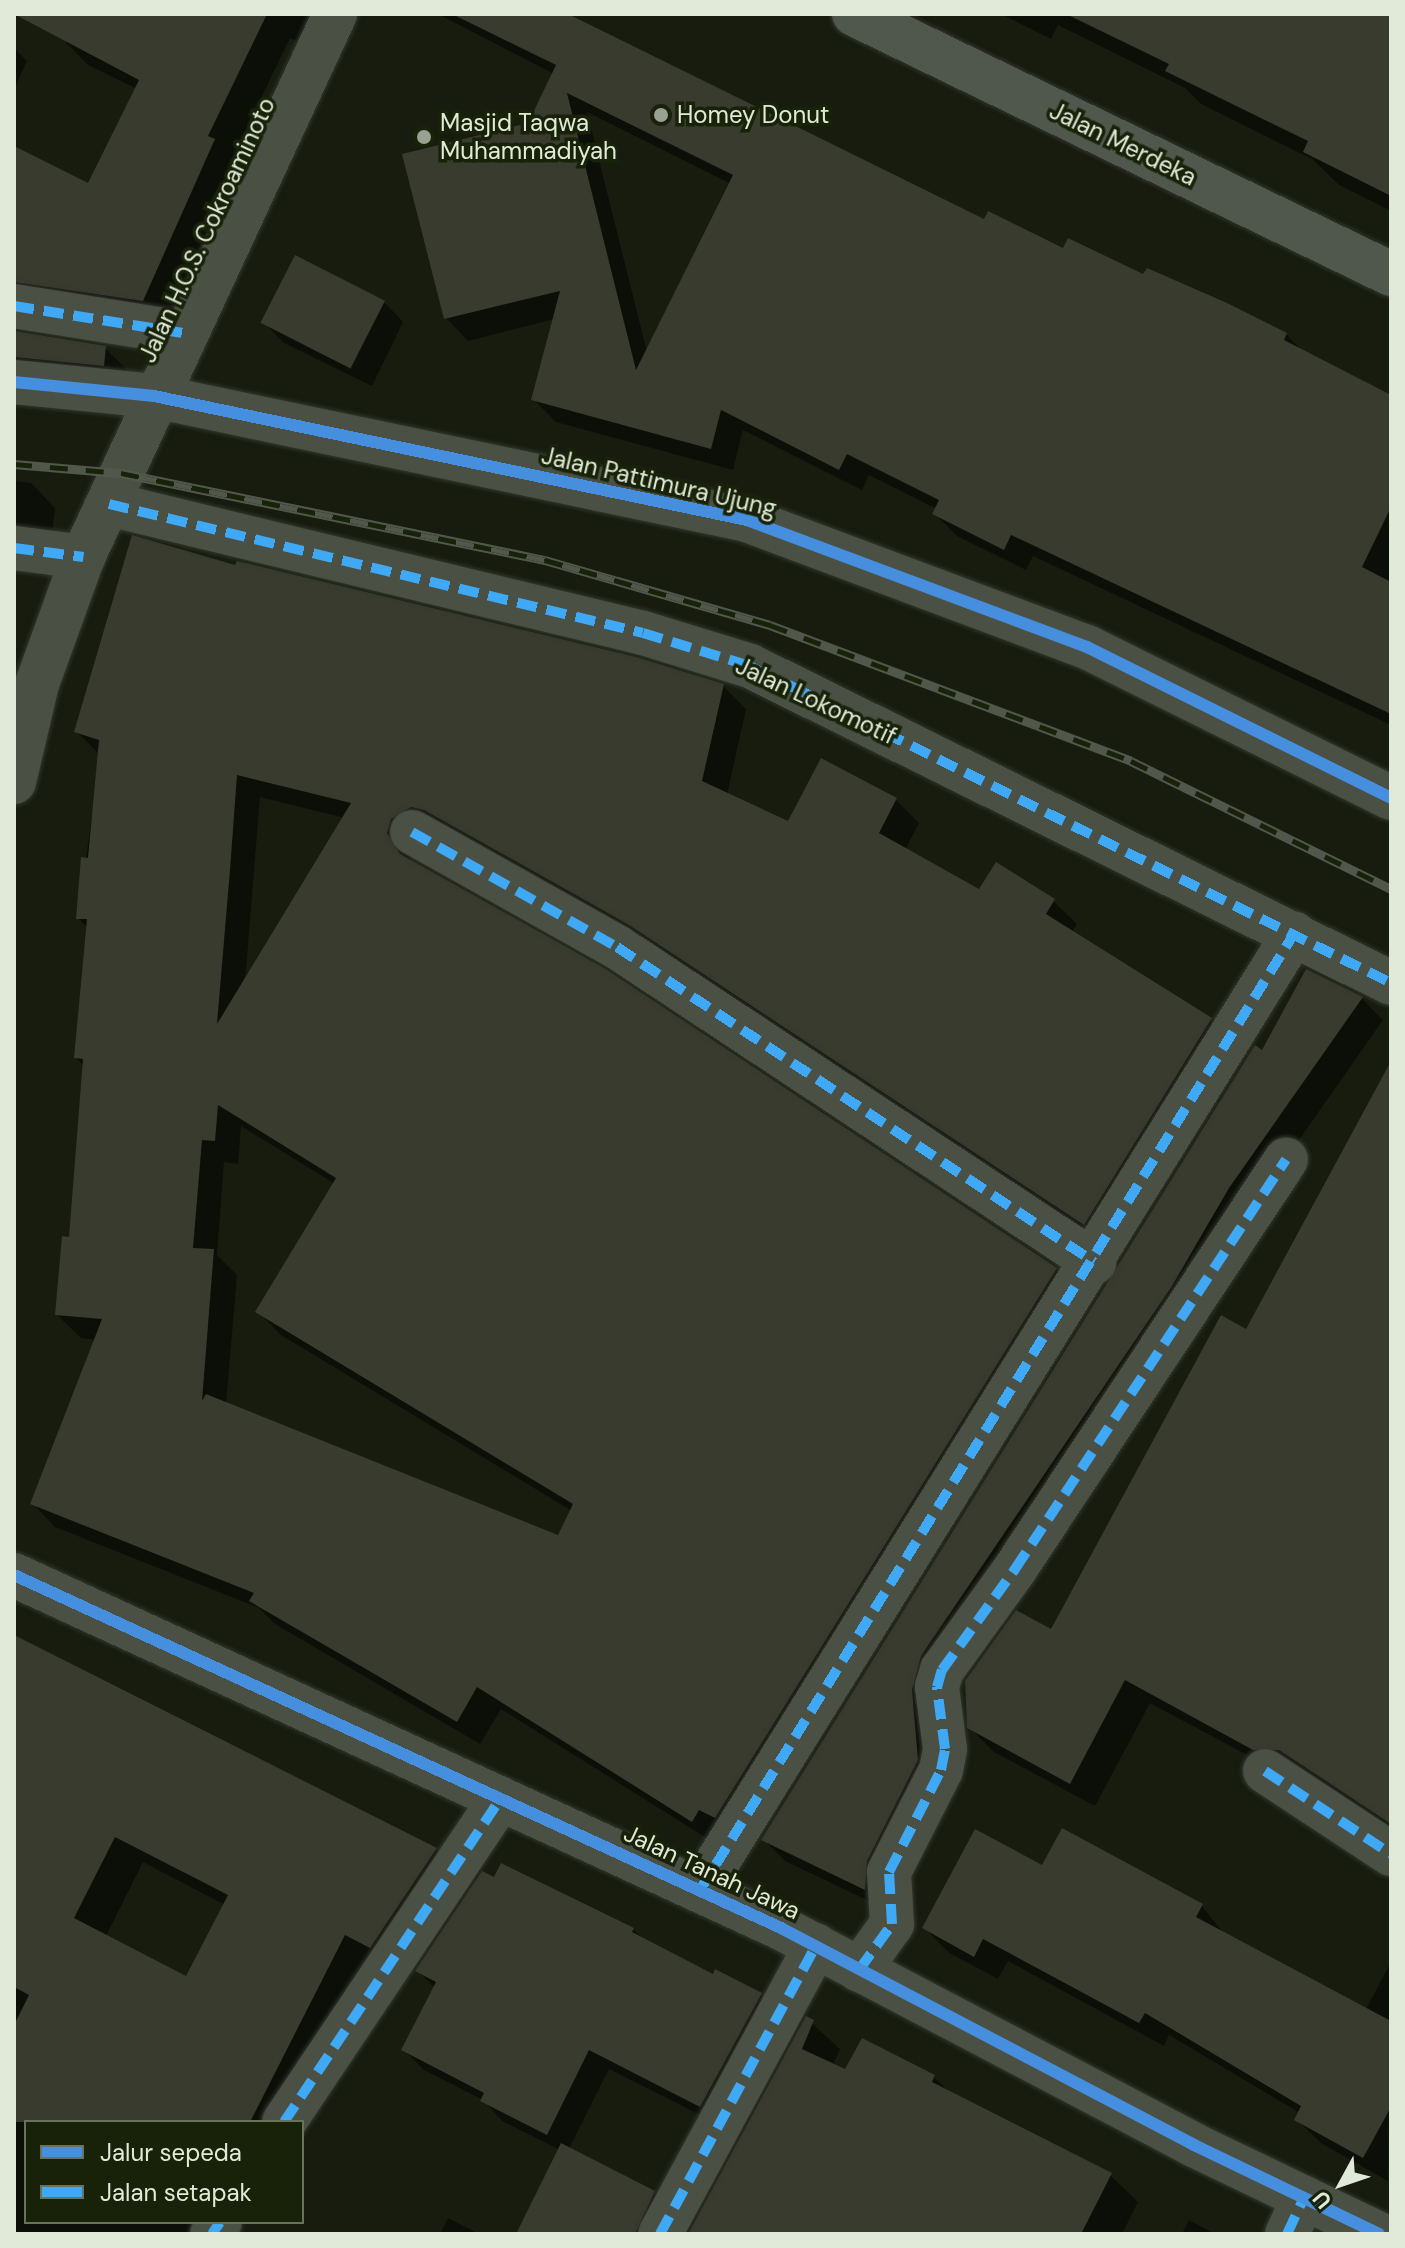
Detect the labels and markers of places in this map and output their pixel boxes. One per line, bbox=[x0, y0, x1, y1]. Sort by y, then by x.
place label: Homey Donut bbox=[677, 101, 830, 129]
marker: Homey Donut bbox=[652, 106, 670, 124]
place label: Masjid Taqwa Muhammadiyah bbox=[440, 109, 617, 165]
marker: Masjid Taqwa Muhammadiyah bbox=[415, 128, 433, 146]

